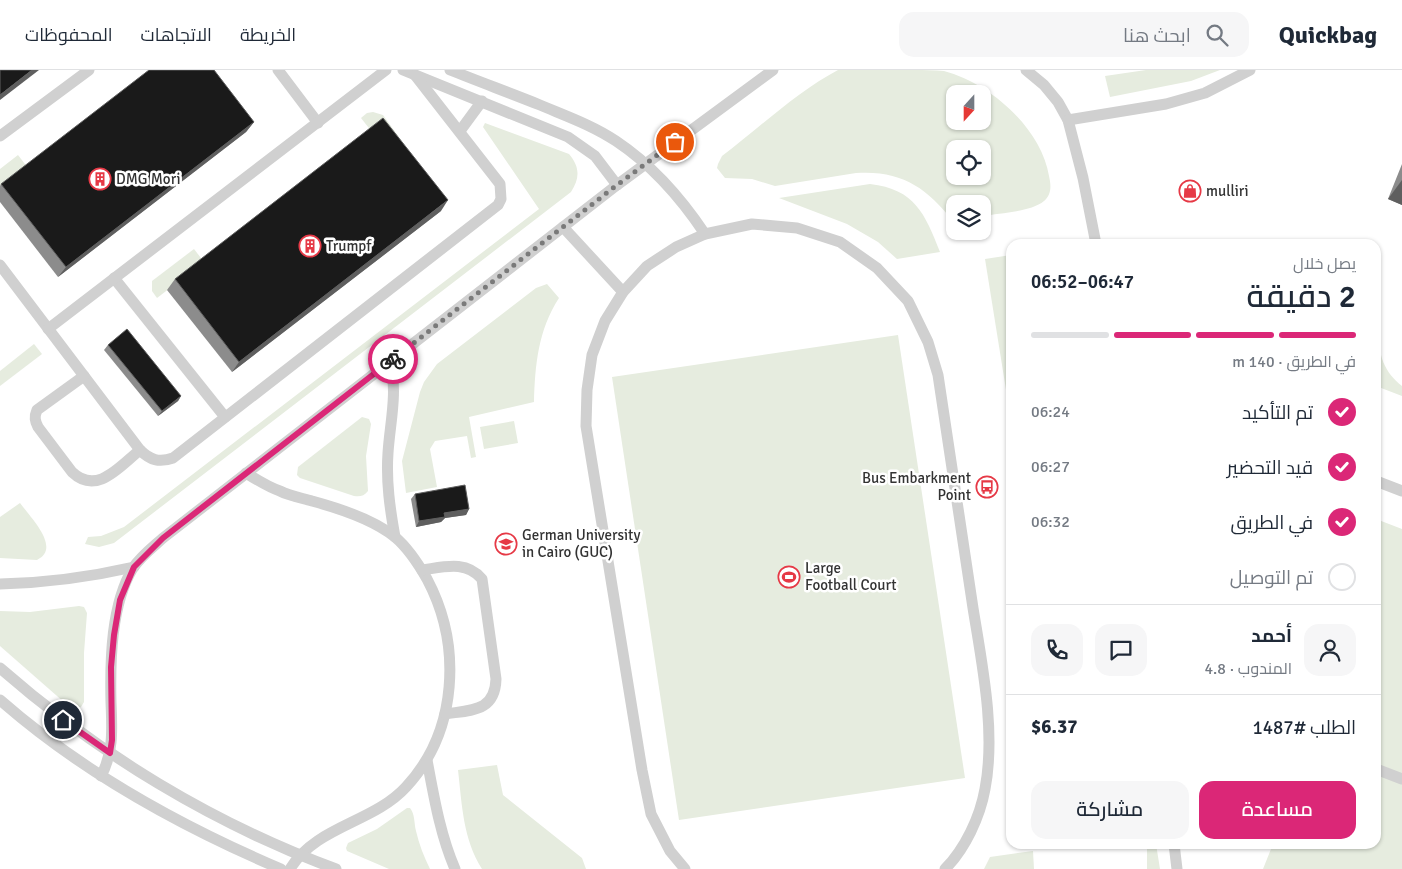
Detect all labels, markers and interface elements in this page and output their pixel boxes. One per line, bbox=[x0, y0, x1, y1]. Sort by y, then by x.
search box bbox=[899, 12, 1249, 57]
text: Quickbag bbox=[1279, 20, 1377, 50]
icon: search bbox=[1203, 21, 1231, 49]
text: المحفوظات bbox=[25, 24, 113, 46]
text: الاتجاهات bbox=[141, 24, 212, 46]
text: الخريطة bbox=[240, 24, 296, 46]
text: ابحث هنا bbox=[1123, 24, 1191, 48]
north arrow bbox=[946, 85, 991, 130]
map controls bbox=[946, 85, 991, 240]
pin bbox=[654, 121, 696, 163]
icon: bag bbox=[661, 128, 689, 156]
button: locate bbox=[946, 140, 991, 185]
building icon: DMG Mori bbox=[88, 167, 112, 191]
place label: DMG Mori bbox=[116, 170, 180, 188]
shop icon: mulliri bbox=[1178, 179, 1202, 203]
place label: mulliri bbox=[1206, 182, 1249, 200]
button: layers bbox=[946, 195, 991, 240]
building icon: Trumpf bbox=[298, 234, 322, 258]
place label: Trumpf bbox=[326, 237, 372, 255]
text: يصل خلال bbox=[1293, 254, 1356, 274]
text: 06:47–06:52 bbox=[1031, 270, 1134, 294]
text: 2 دقيقة bbox=[1246, 277, 1356, 316]
courier bbox=[368, 334, 418, 384]
icon: bike bbox=[379, 345, 407, 373]
text: في الطريق · 140 m bbox=[1232, 352, 1356, 372]
icon: check bbox=[1328, 398, 1356, 426]
text: تم التأكيد bbox=[1242, 401, 1313, 425]
text: 06:24 bbox=[1031, 402, 1070, 422]
icon: check bbox=[1328, 453, 1356, 481]
text: قيد التحضير bbox=[1227, 456, 1313, 480]
text: 06:27 bbox=[1031, 457, 1070, 477]
place label: Bus Embarkment Point bbox=[862, 469, 971, 504]
bus stop icon: Bus Embarkment Point bbox=[975, 475, 999, 499]
icon: check bbox=[1328, 508, 1356, 536]
text: في الطريق bbox=[1230, 511, 1313, 535]
text: 06:32 bbox=[1031, 512, 1070, 532]
place label: German University in Cairo (GUC) bbox=[522, 526, 640, 561]
school or university icon: German University in Cairo (GUC) bbox=[494, 532, 518, 556]
place label: Large Football Court bbox=[805, 559, 897, 594]
sports icon: Large Football Court bbox=[777, 565, 801, 589]
text: تم التوصيل bbox=[1230, 566, 1313, 590]
button: phone bbox=[1031, 624, 1083, 676]
button: chat bbox=[1095, 624, 1147, 676]
text: أحمد bbox=[1251, 624, 1292, 648]
button: person bbox=[1304, 624, 1356, 676]
text: المندوب · 4.8 bbox=[1204, 659, 1292, 679]
pin bbox=[42, 699, 84, 741]
icon: home bbox=[49, 706, 77, 734]
text: $6.37 bbox=[1031, 715, 1077, 739]
text: الطلب #1487 bbox=[1253, 716, 1356, 740]
button: مشاركة bbox=[1031, 781, 1189, 839]
button: مساعدة bbox=[1199, 781, 1356, 839]

